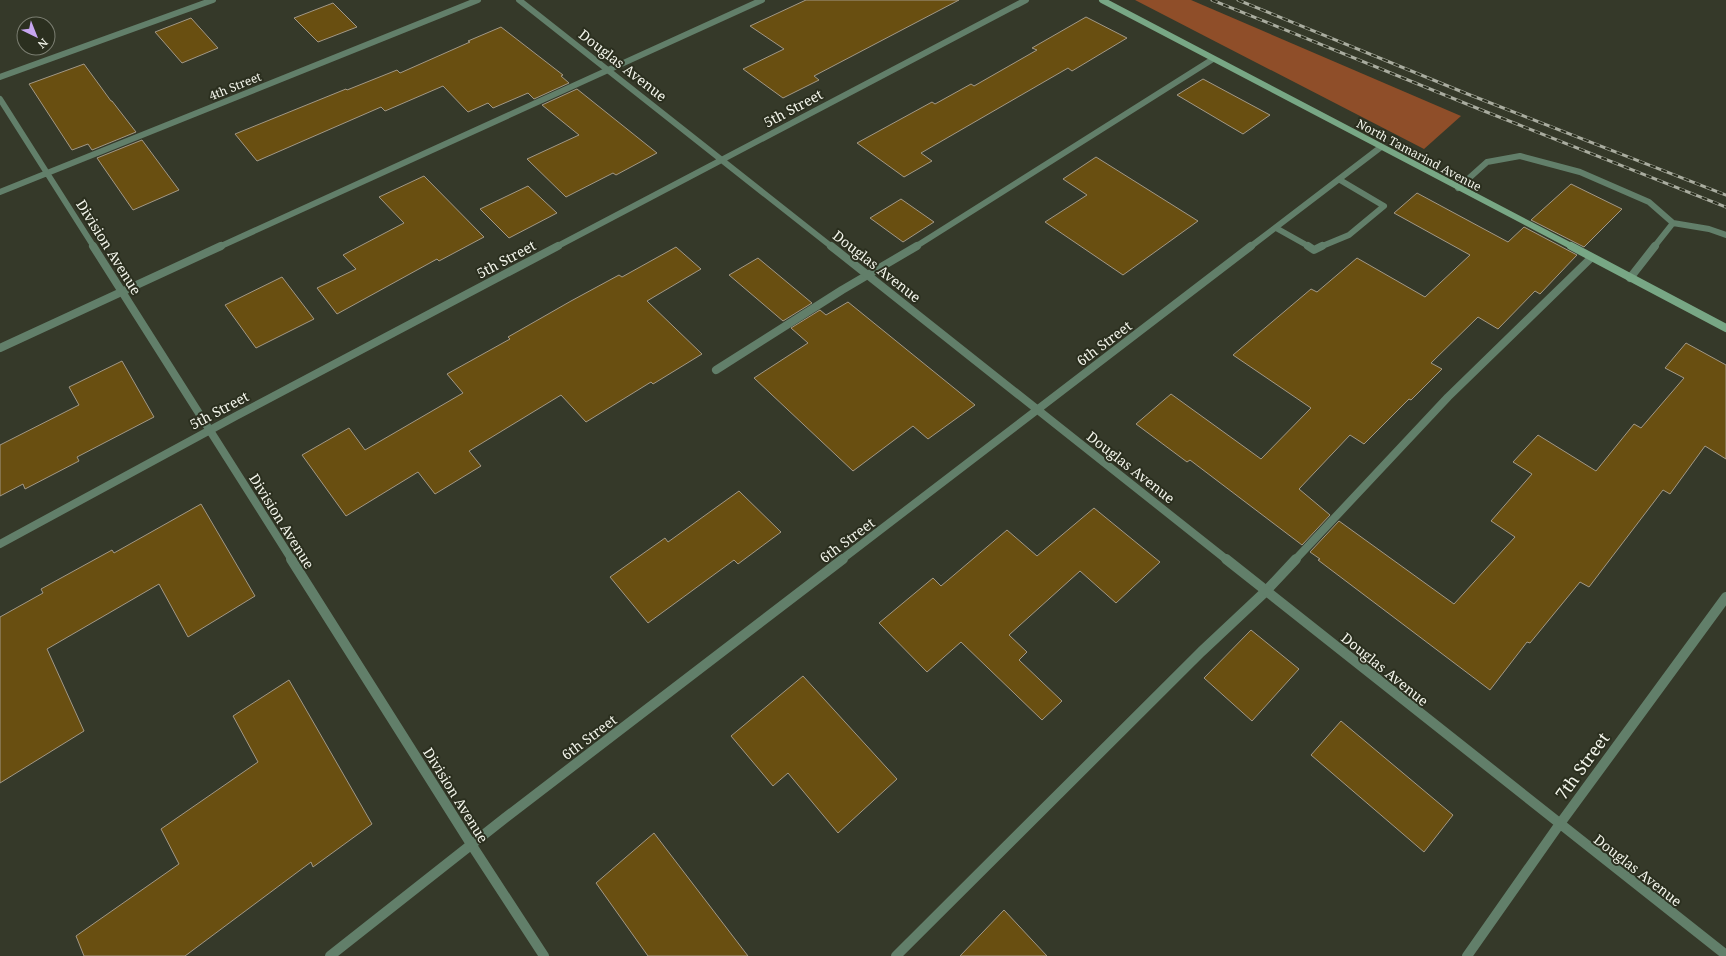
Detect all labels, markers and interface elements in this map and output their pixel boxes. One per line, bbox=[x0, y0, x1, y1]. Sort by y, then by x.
north arrow bbox=[16, 16, 56, 56]
street label: Douglas Avenue bbox=[575, 25, 671, 105]
text: N bbox=[35, 35, 51, 52]
street label: 4th Street bbox=[206, 68, 264, 104]
street label: 5th Street bbox=[760, 84, 826, 131]
street label: North Tamarind Avenue bbox=[1354, 115, 1484, 195]
street label: Division Avenue bbox=[72, 196, 146, 298]
street label: Douglas Avenue bbox=[829, 226, 925, 306]
street label: 5th Street bbox=[473, 235, 539, 282]
street label: 6th Street bbox=[1073, 316, 1135, 370]
street label: 5th Street bbox=[186, 386, 252, 433]
street label: Douglas Avenue bbox=[1083, 427, 1179, 507]
street label: Division Avenue bbox=[245, 470, 319, 572]
street label: 6th Street bbox=[816, 513, 878, 567]
street label: Douglas Avenue bbox=[1337, 628, 1433, 710]
street label: 6th Street bbox=[558, 710, 620, 764]
street label: 7th Street bbox=[1550, 728, 1614, 804]
street label: Division Avenue bbox=[419, 744, 493, 846]
street label: Douglas Avenue bbox=[1590, 830, 1686, 910]

